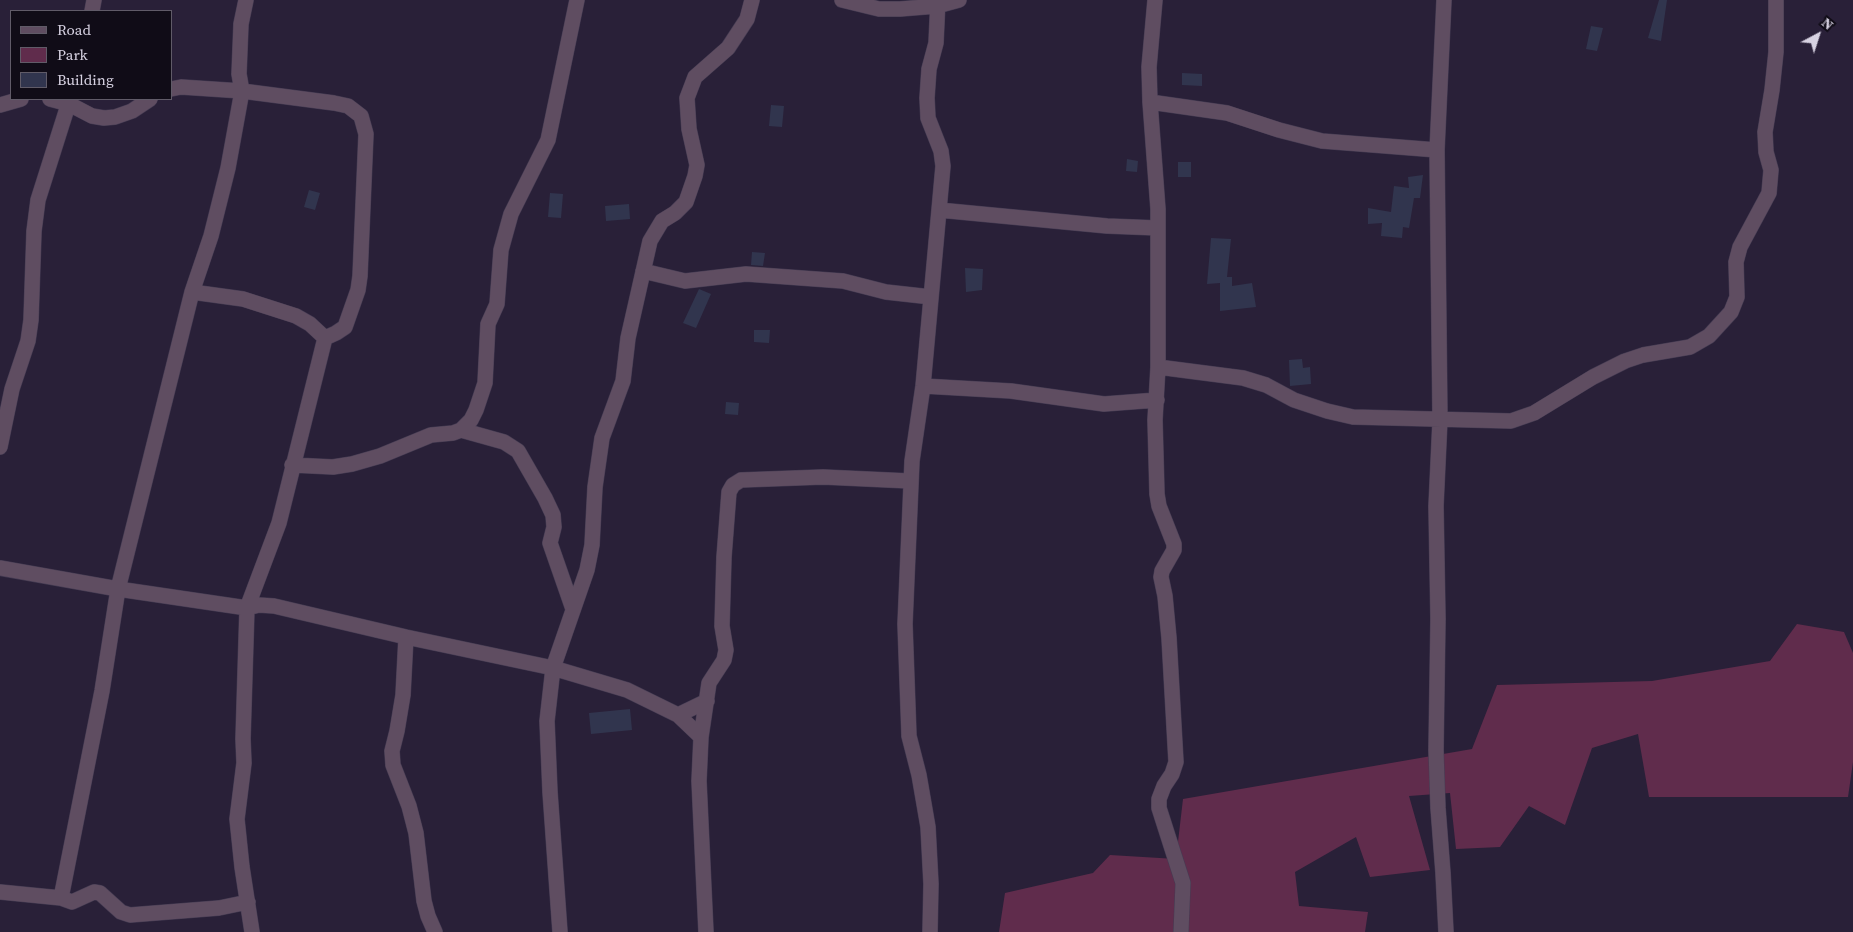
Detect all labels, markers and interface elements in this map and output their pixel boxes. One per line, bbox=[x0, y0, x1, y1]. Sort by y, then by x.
legend bbox=[10, 10, 172, 100]
north arrow bbox=[1793, 10, 1843, 60]
text: N bbox=[1817, 13, 1838, 34]
text: Road bbox=[57, 19, 91, 40]
text: Park bbox=[57, 44, 88, 65]
text: Building bbox=[57, 69, 114, 90]

